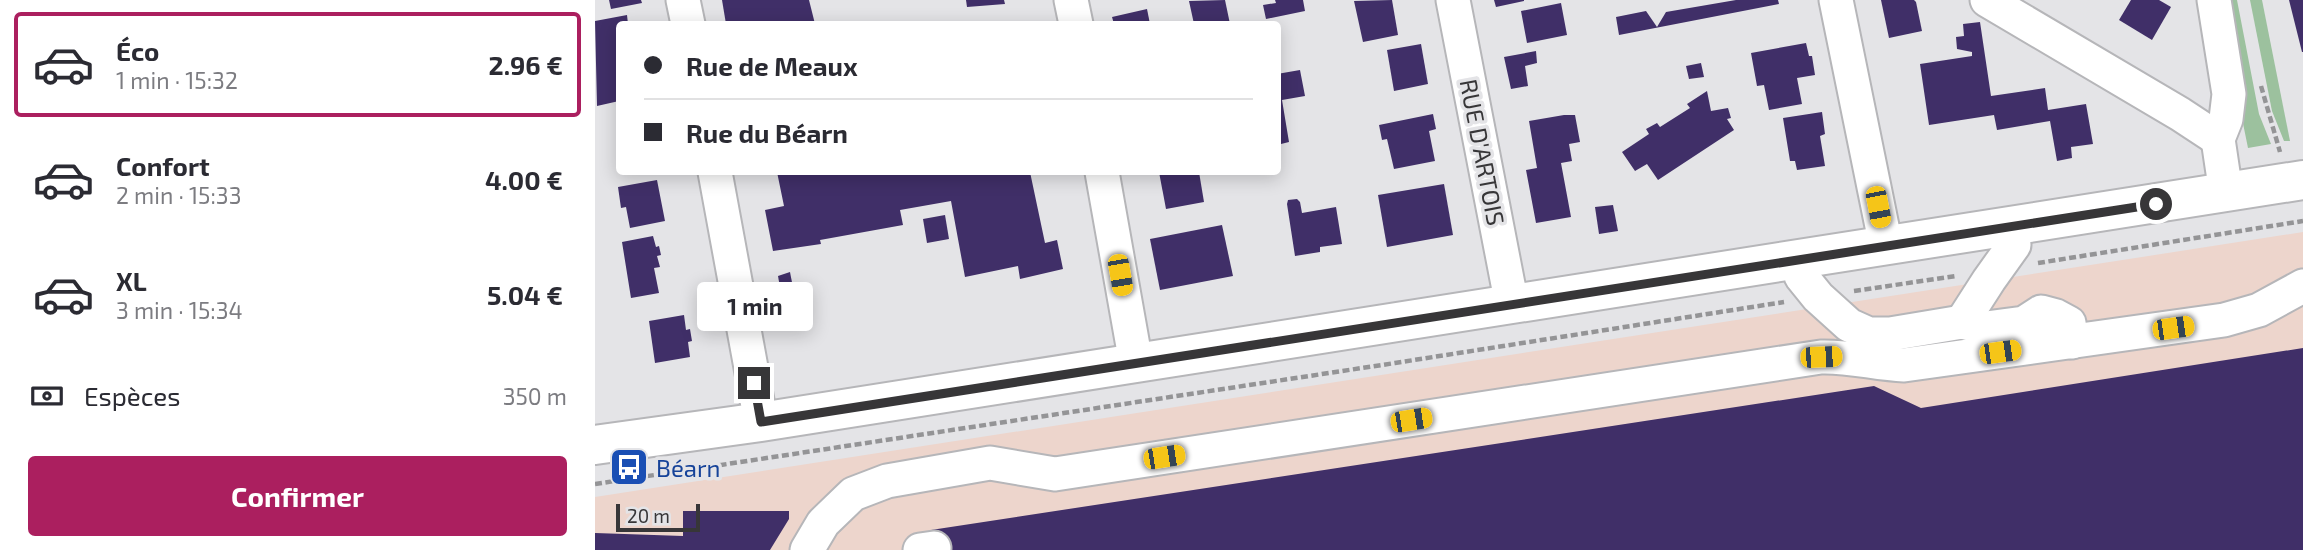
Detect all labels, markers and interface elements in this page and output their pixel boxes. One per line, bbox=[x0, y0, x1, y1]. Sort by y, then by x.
icon: car bbox=[32, 33, 95, 96]
text: Éco bbox=[116, 35, 159, 66]
text: 2.96 € bbox=[489, 49, 563, 80]
text: Rue de Meaux bbox=[686, 50, 858, 81]
text: 1 min · 15:32 bbox=[116, 66, 238, 94]
street label: RUE D'ARTOIS bbox=[1455, 76, 1511, 228]
text: Rue du Béarn bbox=[686, 117, 848, 148]
icon: car bbox=[32, 148, 95, 211]
text: Confort bbox=[116, 150, 210, 181]
text: 4.00 € bbox=[485, 164, 563, 195]
text: 2 min · 15:33 bbox=[116, 181, 241, 209]
car bbox=[1864, 184, 1893, 230]
route start bbox=[2140, 188, 2172, 220]
car bbox=[1107, 252, 1134, 298]
icon: car bbox=[32, 263, 95, 326]
text: XL bbox=[116, 265, 147, 296]
text: 5.04 € bbox=[487, 279, 563, 310]
callout: 1 min bbox=[696, 282, 812, 330]
text: 1 min bbox=[727, 292, 783, 320]
text: 3 min · 15:34 bbox=[116, 296, 243, 324]
car bbox=[2151, 315, 2196, 341]
car bbox=[1978, 339, 2023, 365]
car bbox=[1800, 346, 1843, 368]
route end bbox=[738, 367, 770, 399]
icon: cash bbox=[28, 377, 66, 415]
text: Espèces bbox=[84, 380, 181, 411]
text: 350 m bbox=[503, 382, 567, 410]
car bbox=[1389, 406, 1434, 434]
car bbox=[1142, 443, 1187, 471]
bus stop icon: Béarn bbox=[608, 446, 650, 488]
place label: Béarn bbox=[656, 453, 721, 482]
button: Confirmer bbox=[28, 456, 567, 536]
scale bar bbox=[616, 501, 700, 533]
text: 20 m bbox=[627, 504, 670, 527]

